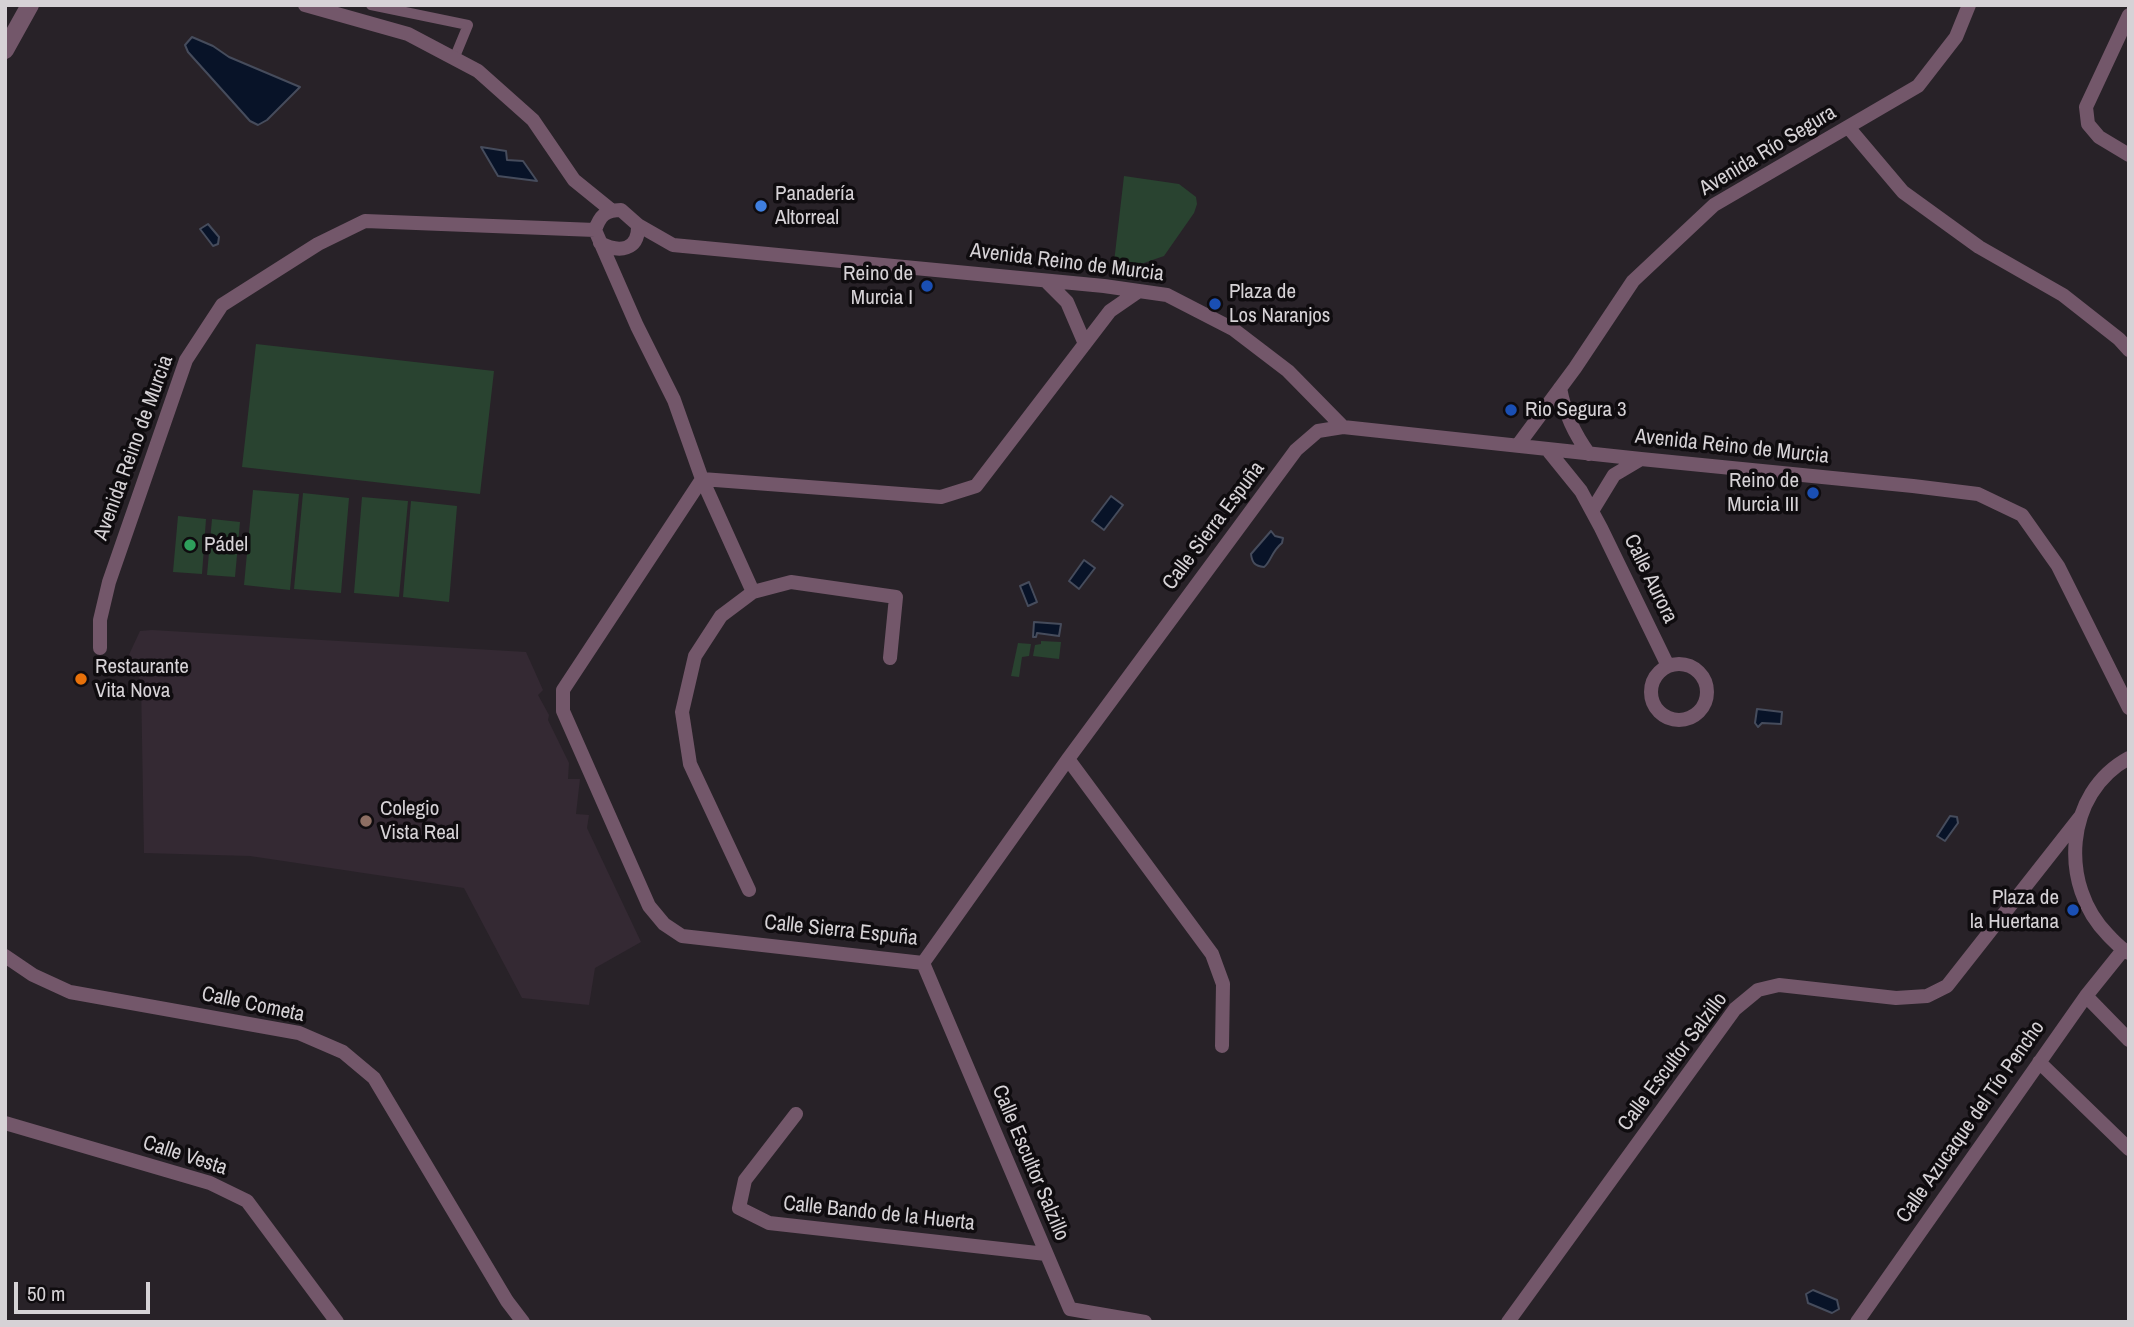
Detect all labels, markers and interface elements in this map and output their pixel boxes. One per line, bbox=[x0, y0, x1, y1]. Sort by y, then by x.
street label: Avenida Río Segura bbox=[1695, 100, 1841, 202]
place label: Panadería Altorreal bbox=[775, 181, 854, 231]
marker: Panadería Altorreal bbox=[753, 198, 769, 214]
street label: Avenida Reino de Murcia bbox=[969, 239, 1165, 287]
place label: Reino de Murcia I bbox=[843, 261, 913, 311]
marker: Reino de Murcia I bbox=[919, 278, 935, 294]
place label: Plaza de Los Naranjos bbox=[1229, 279, 1330, 329]
marker: Plaza de Los Naranjos bbox=[1207, 296, 1223, 312]
street label: Avenida Reino de Murcia bbox=[89, 352, 179, 544]
place label: Rio Segura 3 bbox=[1525, 397, 1626, 423]
marker: Rio Segura 3 bbox=[1503, 402, 1519, 418]
street label: Avenida Reino de Murcia bbox=[1634, 424, 1830, 470]
street label: Calle Sierra Espuña bbox=[1158, 457, 1270, 595]
place label: Reino de Murcia III bbox=[1727, 468, 1799, 518]
marker: Reino de Murcia III bbox=[1805, 485, 1821, 501]
street label: Calle Aurora bbox=[1618, 530, 1682, 628]
place label: Pádel bbox=[204, 532, 248, 558]
marker: Pádel bbox=[182, 537, 198, 553]
place label: Restaurante Vita Nova bbox=[95, 654, 189, 704]
marker: Restaurante Vita Nova bbox=[73, 671, 89, 687]
place label: Colegio Vista Real bbox=[380, 796, 459, 846]
marker: Colegio Vista Real bbox=[358, 813, 374, 829]
place label: Plaza de la Huertana bbox=[1970, 885, 2059, 935]
marker: Plaza de la Huertana bbox=[2065, 902, 2081, 918]
street label: Calle Sierra Espuña bbox=[763, 910, 919, 952]
street label: Calle Cometa bbox=[199, 982, 307, 1028]
street label: Calle Escultor Salzillo bbox=[1613, 988, 1733, 1136]
street label: Calle Azucaque del Tío Pencho bbox=[1892, 1016, 2050, 1228]
street label: Calle Escultor Salzillo bbox=[986, 1081, 1074, 1245]
street label: Calle Vesta bbox=[140, 1131, 230, 1181]
street label: Calle Bando de la Huerta bbox=[782, 1191, 976, 1237]
scale bar bbox=[18, 1268, 154, 1312]
text: 50 m bbox=[27, 1279, 65, 1308]

